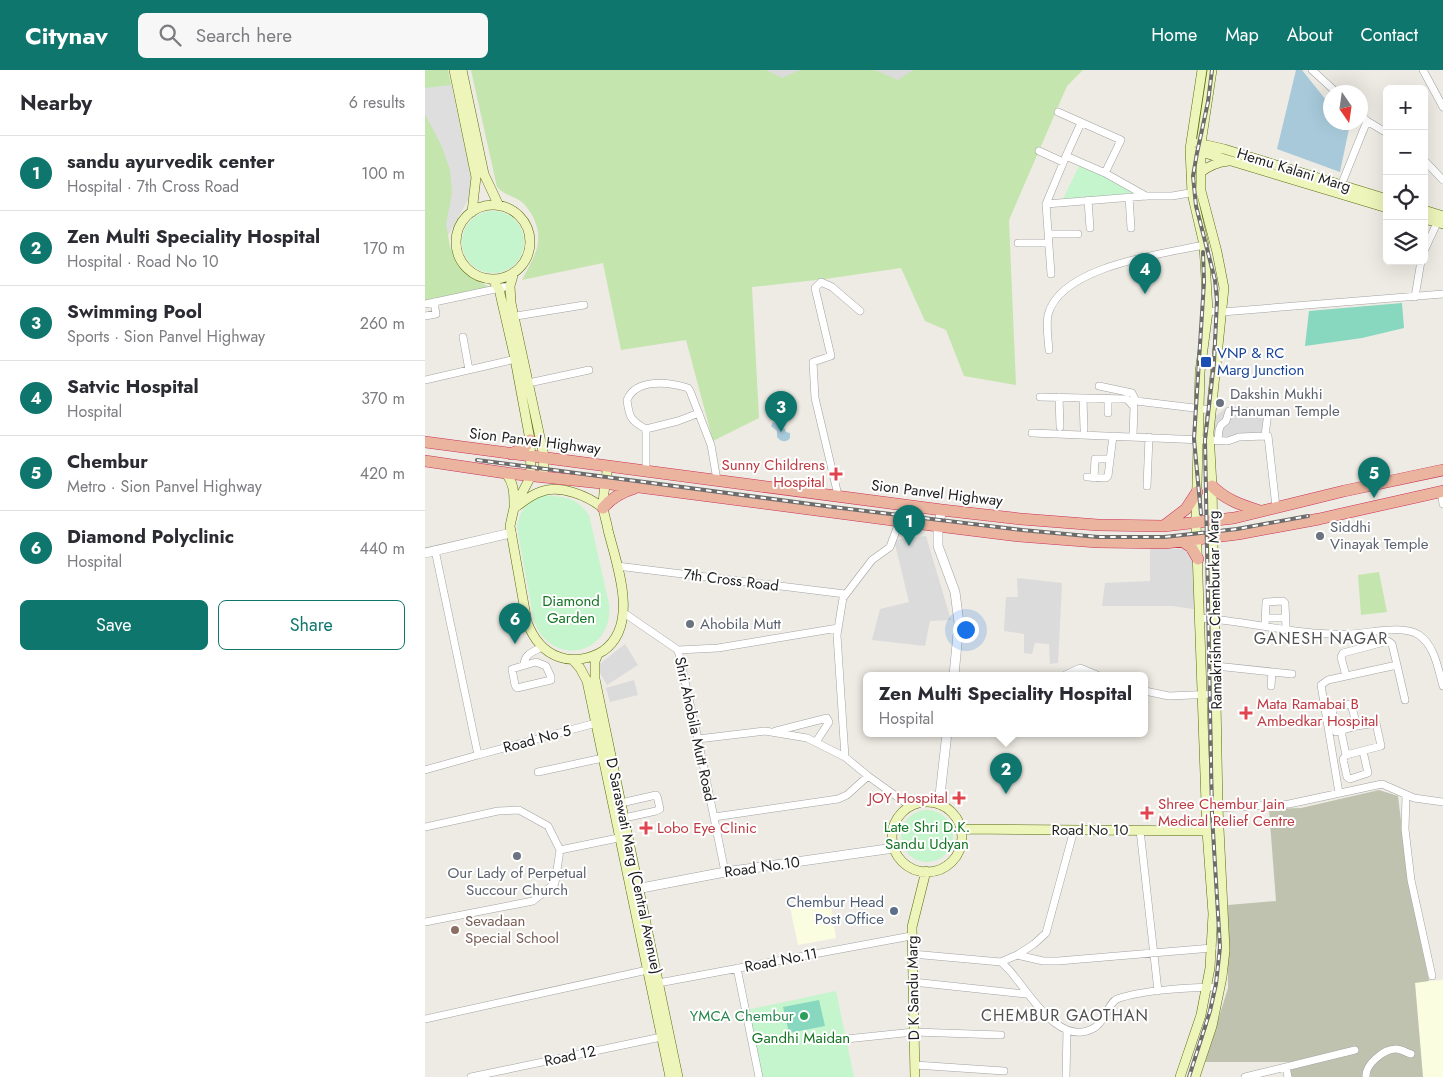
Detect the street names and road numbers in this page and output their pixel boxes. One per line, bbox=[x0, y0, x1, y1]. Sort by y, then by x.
street label: Hemu Kalani Marg bbox=[1234, 142, 1354, 198]
street label: Sion Panvel Highway bbox=[468, 422, 602, 460]
street label: Sion Panvel Highway bbox=[870, 474, 1004, 512]
street label: Ramakrishna Chemburkar Marg bbox=[1202, 510, 1228, 710]
street label: 7th Cross Road bbox=[682, 563, 780, 597]
street label: Shri Ahobila Mutt Road bbox=[669, 655, 721, 803]
street label: Road No 5 bbox=[501, 719, 573, 759]
street label: D Saraswati Marg (Central Avenue) bbox=[600, 756, 668, 976]
street label: Road No 10 bbox=[1052, 819, 1128, 841]
street label: Road No.10 bbox=[723, 851, 801, 883]
street label: D K Sandu Marg bbox=[901, 935, 925, 1041]
street label: Road No.11 bbox=[743, 942, 819, 978]
street label: Road 12 bbox=[542, 1040, 598, 1072]

